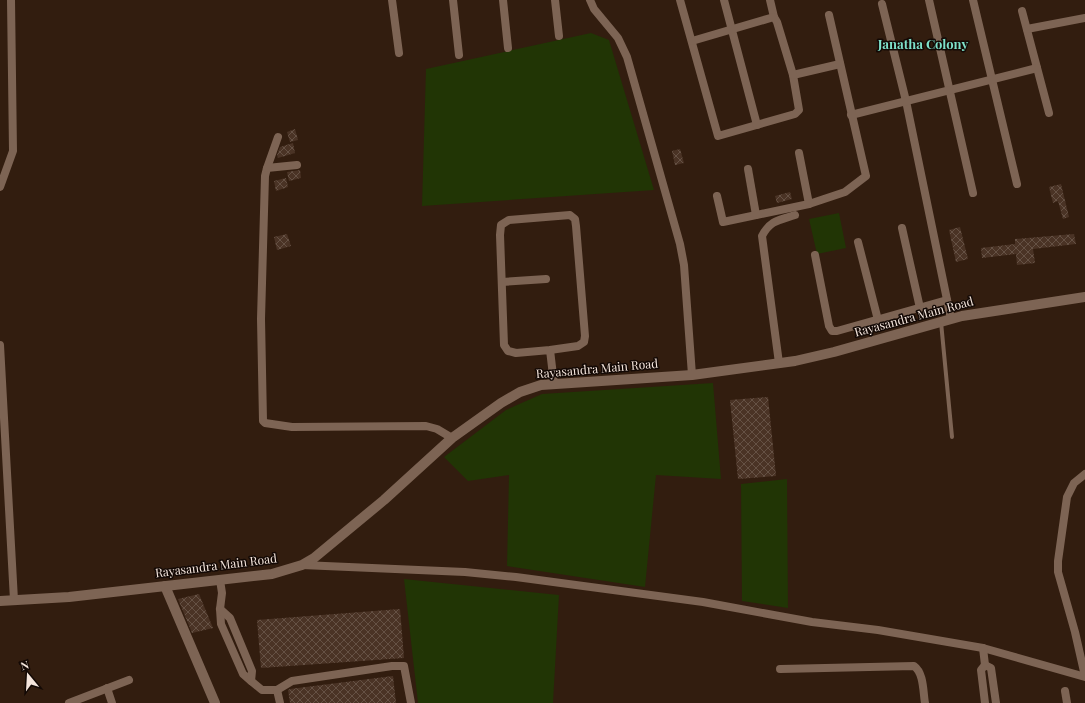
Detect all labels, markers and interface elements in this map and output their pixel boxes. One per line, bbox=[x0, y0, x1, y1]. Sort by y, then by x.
district label: Janatha Colony bbox=[877, 35, 968, 52]
street label: Rayasandra Main Road bbox=[852, 292, 975, 340]
street label: Rayasandra Main Road bbox=[535, 355, 659, 381]
street label: Rayasandra Main Road bbox=[154, 550, 278, 580]
north arrow bbox=[8, 655, 48, 695]
text: N bbox=[19, 657, 31, 673]

